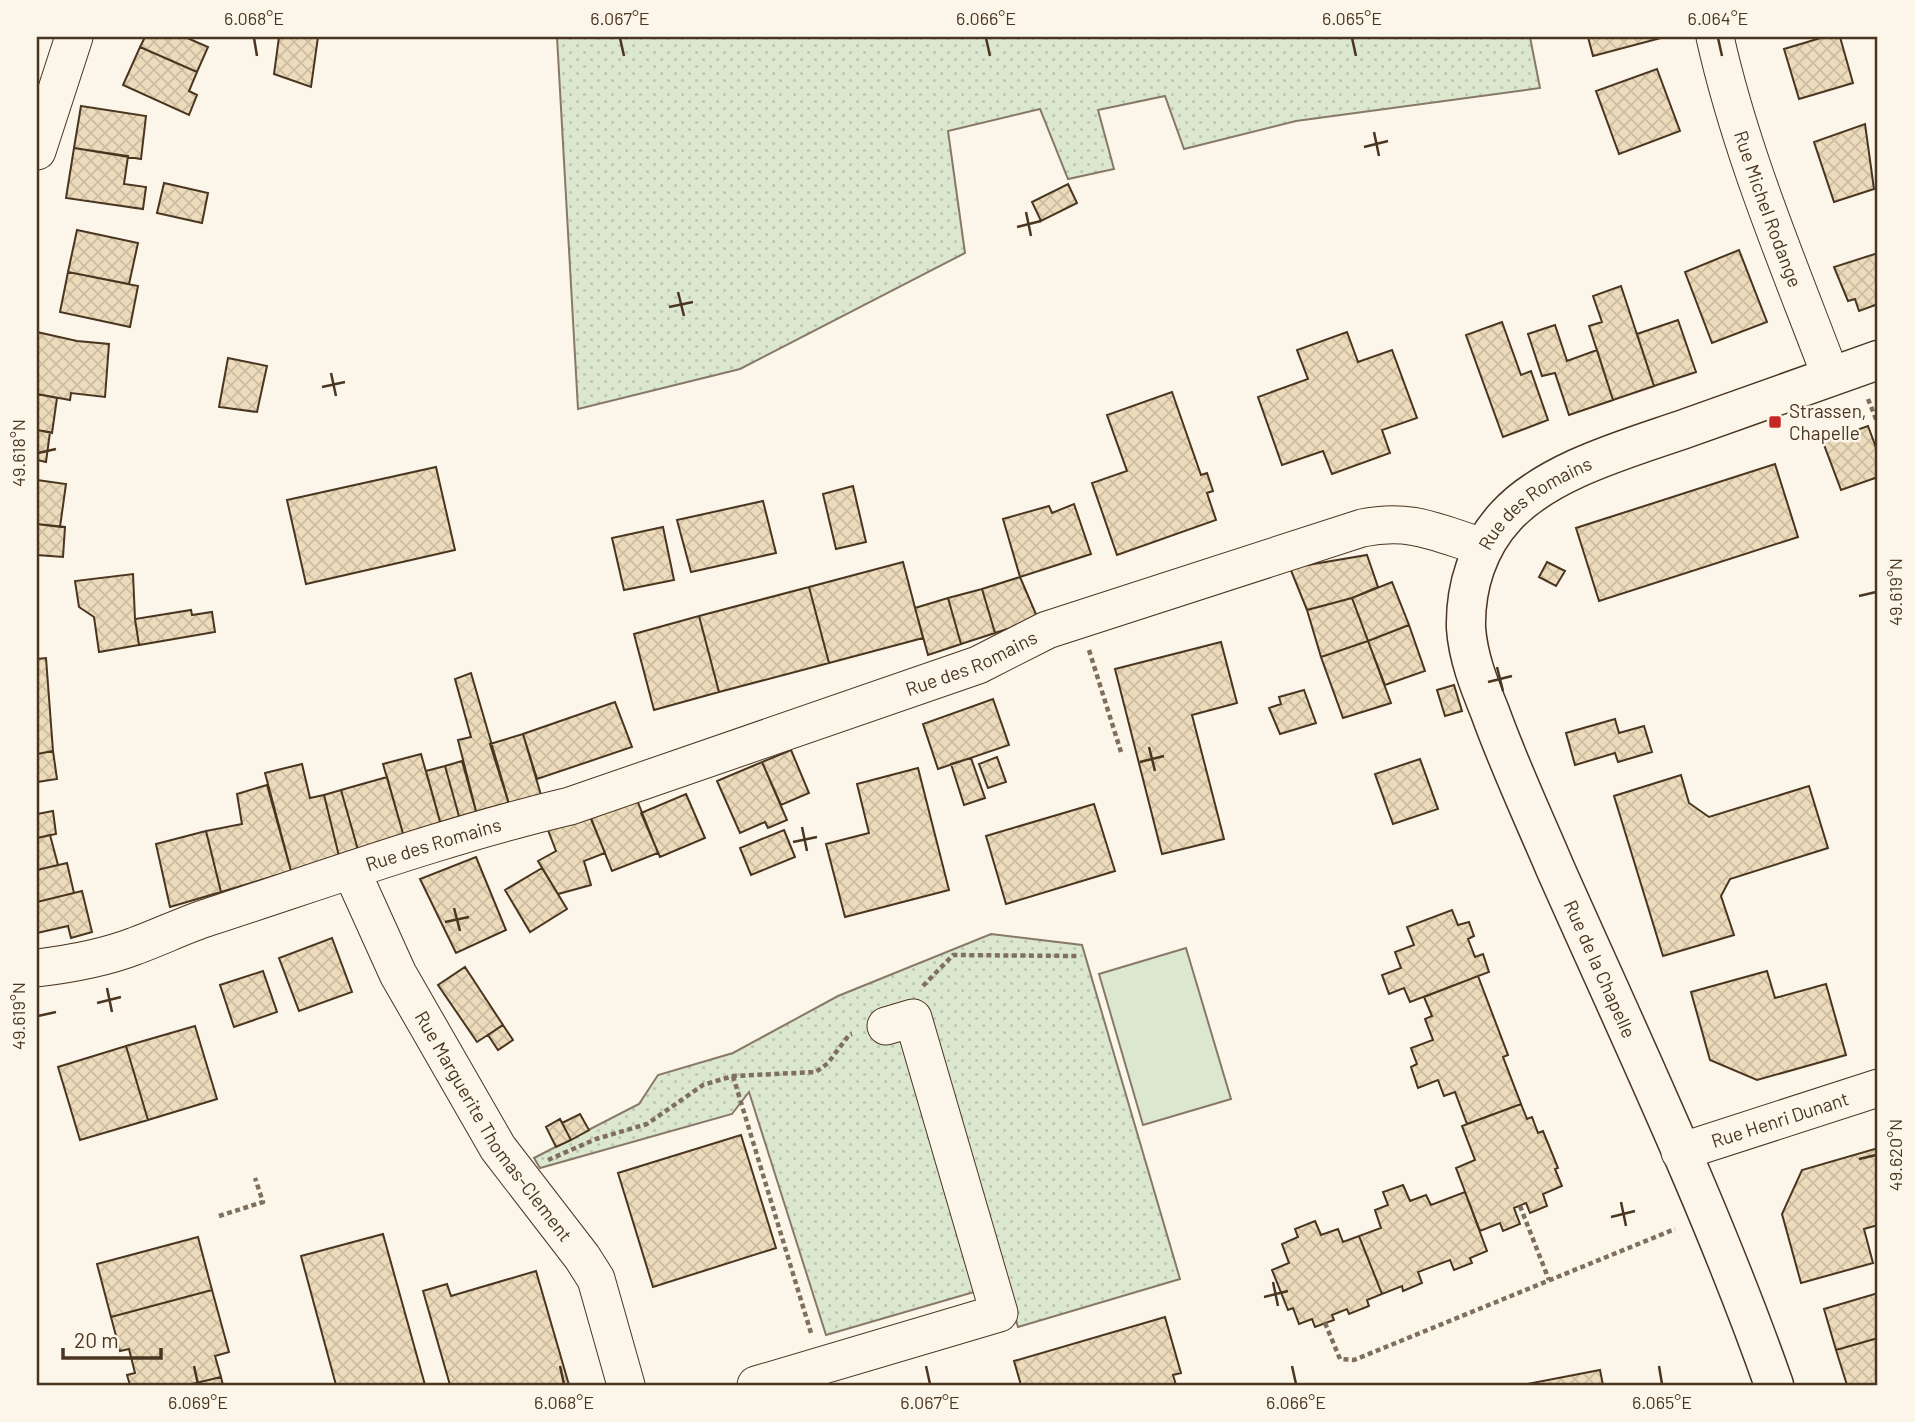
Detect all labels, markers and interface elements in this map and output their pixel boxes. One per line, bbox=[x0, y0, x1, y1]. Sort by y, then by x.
text: 6.068°E bbox=[224, 7, 284, 29]
text: 6.067°E bbox=[590, 7, 650, 29]
text: 6.066°E bbox=[956, 7, 1016, 29]
text: 6.065°E bbox=[1322, 7, 1382, 29]
text: 6.064°E bbox=[1688, 7, 1748, 29]
street label: Rue Michel Rodange bbox=[1730, 127, 1807, 290]
place label: Strassen, Chapelle bbox=[1789, 399, 1867, 444]
marker: Strassen, Chapelle bbox=[1767, 414, 1783, 430]
text: 49.618°N bbox=[7, 419, 29, 487]
street label: Rue des Romains bbox=[1473, 451, 1595, 554]
text: 49.619°N bbox=[1884, 558, 1906, 626]
street label: Rue des Romains bbox=[902, 625, 1041, 700]
street label: Rue des Romains bbox=[362, 812, 504, 875]
street label: Rue de la Chapelle bbox=[1560, 896, 1641, 1041]
text: 49.619°N bbox=[7, 982, 29, 1050]
street label: Rue Marguerite Thomas-Clement bbox=[411, 1006, 578, 1246]
street label: Rue Henri Dunant bbox=[1708, 1086, 1851, 1152]
text: 49.620°N bbox=[1884, 1119, 1906, 1191]
scale bar bbox=[63, 1317, 161, 1361]
text: 20 m bbox=[74, 1327, 119, 1352]
text: 6.069°E bbox=[168, 1391, 228, 1413]
text: 6.068°E bbox=[534, 1391, 594, 1413]
text: 6.067°E bbox=[900, 1391, 960, 1413]
text: 6.066°E bbox=[1266, 1391, 1326, 1413]
text: 6.065°E bbox=[1632, 1391, 1692, 1413]

